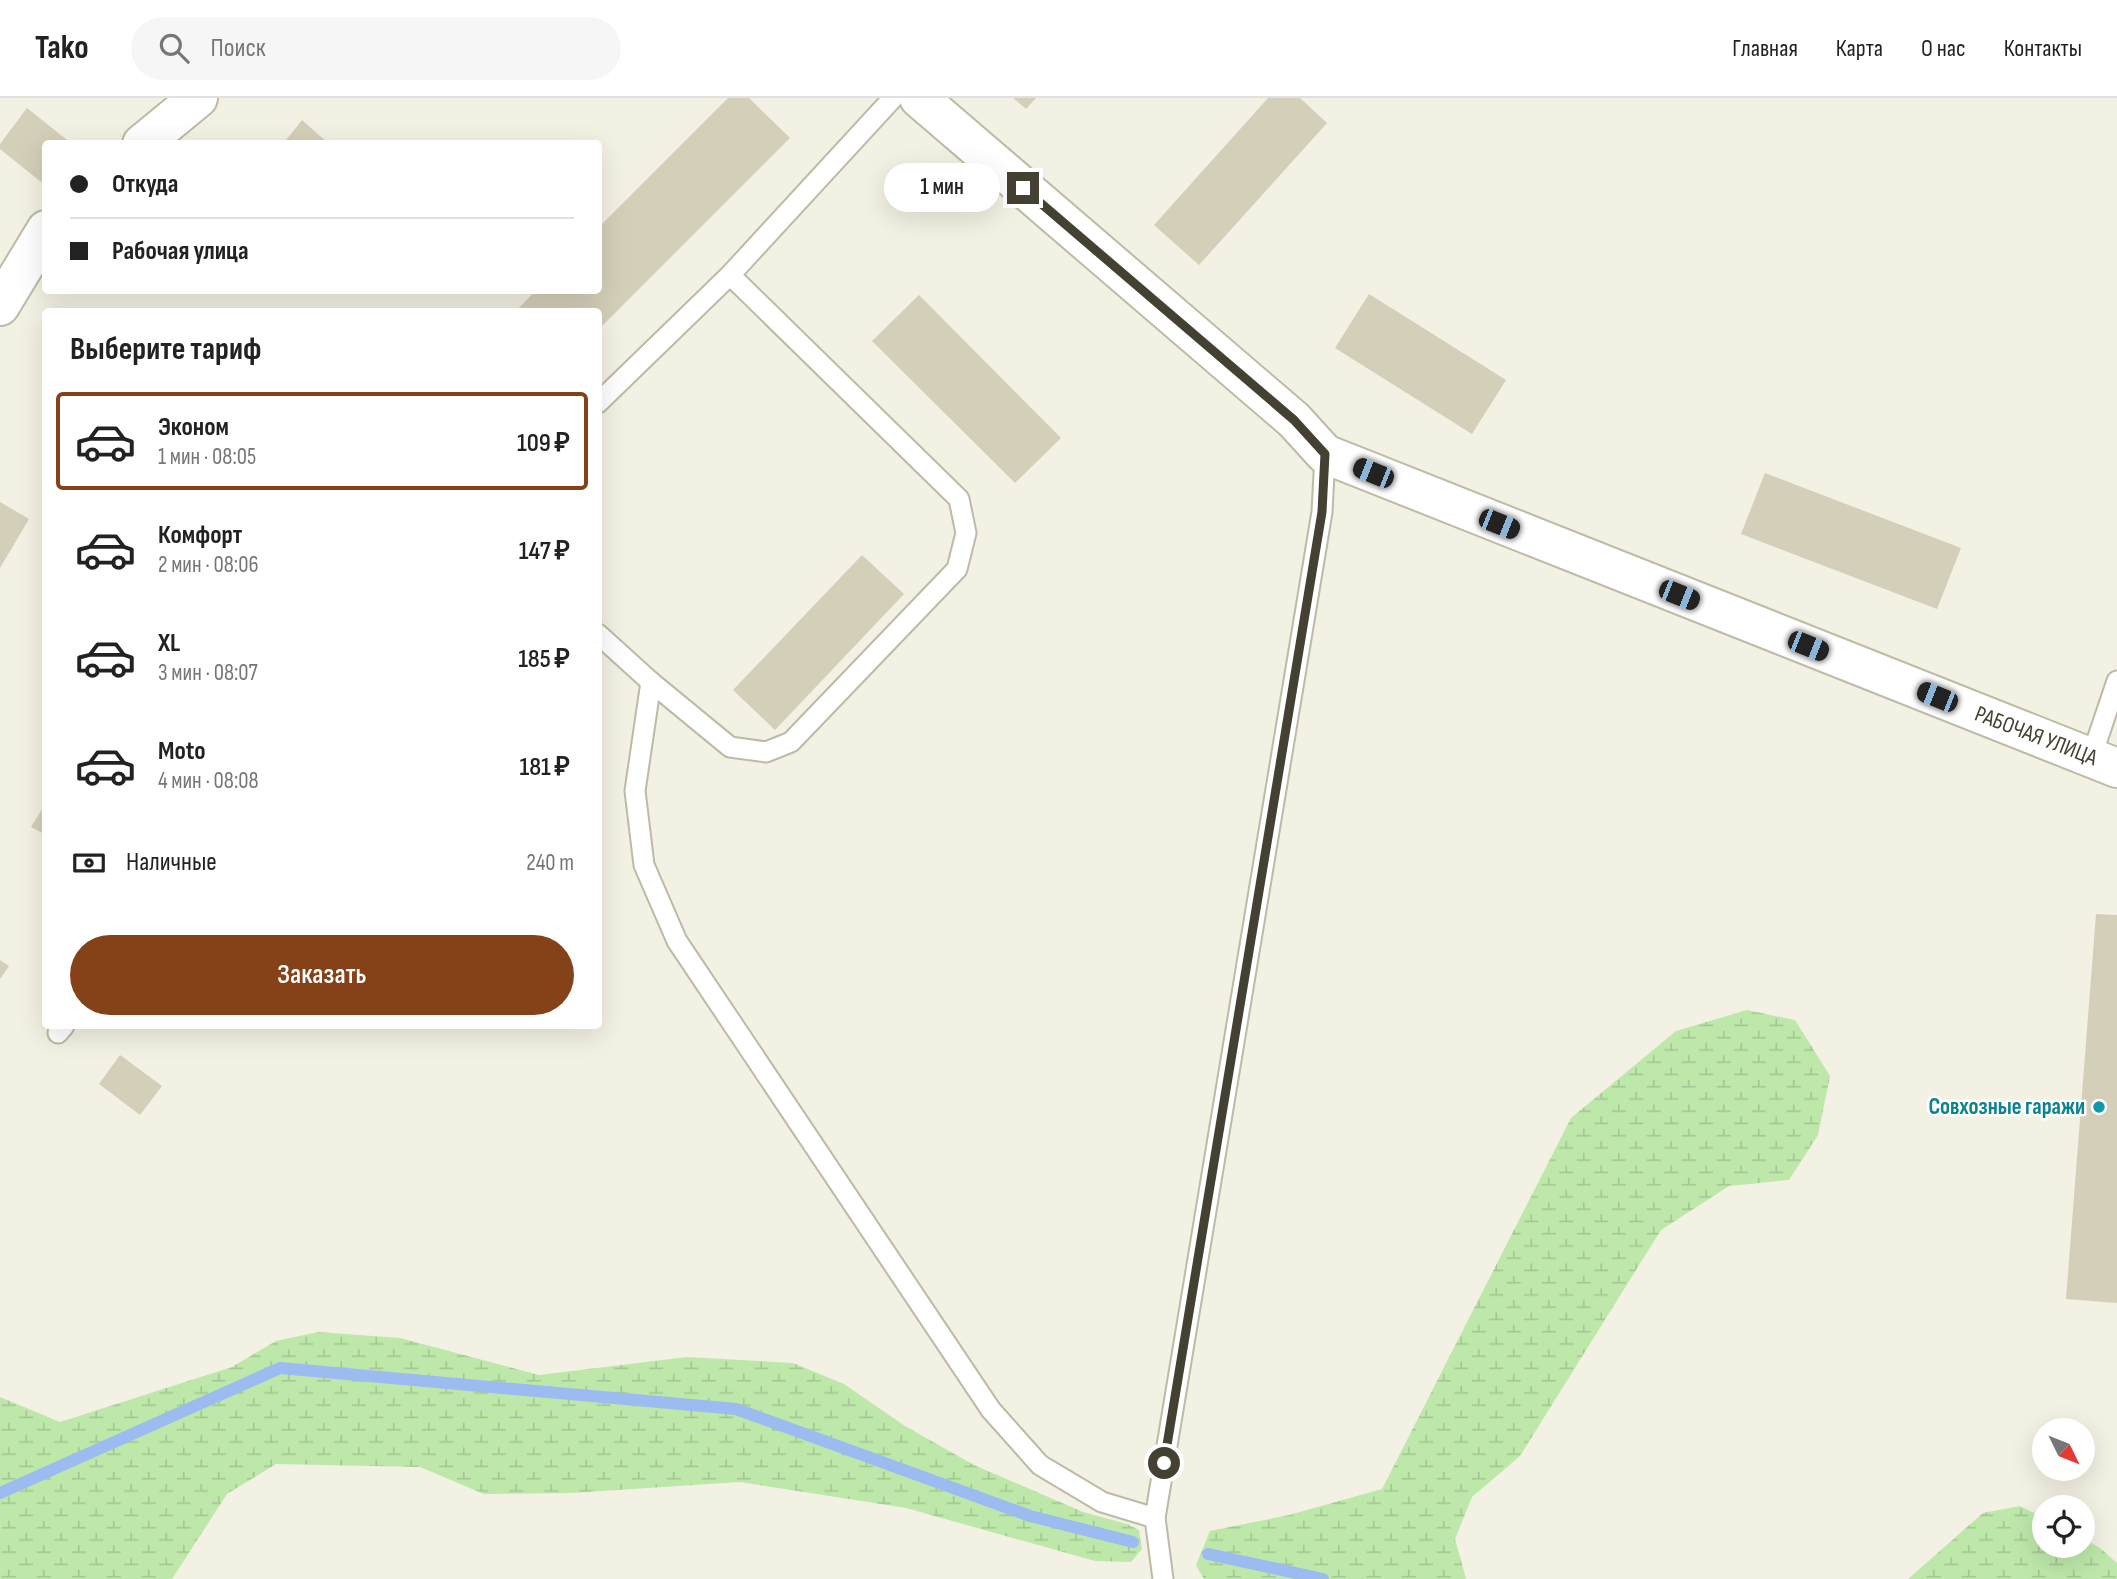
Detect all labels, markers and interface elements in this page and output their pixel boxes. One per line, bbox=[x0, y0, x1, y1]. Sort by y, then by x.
search box bbox=[131, 17, 621, 80]
text: Tako bbox=[35, 28, 89, 68]
icon: search bbox=[155, 29, 193, 67]
text: Поиск bbox=[211, 33, 265, 64]
text: Главная bbox=[1732, 34, 1798, 63]
text: Карта bbox=[1836, 34, 1883, 63]
text: О нас bbox=[1921, 34, 1966, 63]
text: Контакты bbox=[2004, 34, 2082, 63]
callout: 1 мин bbox=[883, 164, 998, 212]
text: Откуда bbox=[112, 169, 178, 200]
route end bbox=[1007, 172, 1039, 204]
text: 1 мин bbox=[920, 173, 964, 201]
text: Рабочая улица bbox=[112, 236, 249, 267]
text: Выберите тариф bbox=[70, 330, 261, 369]
icon: car bbox=[74, 410, 137, 473]
text: Эконом bbox=[158, 412, 229, 443]
text: 109 ₽ bbox=[517, 428, 570, 459]
text: 1 мин · 08:05 bbox=[158, 443, 256, 471]
car bbox=[1350, 455, 1397, 491]
car bbox=[1476, 506, 1523, 542]
icon: car bbox=[74, 518, 137, 581]
text: Комфорт bbox=[158, 520, 242, 551]
text: 147 ₽ bbox=[519, 536, 570, 567]
text: 2 мин · 08:06 bbox=[158, 551, 258, 579]
car bbox=[1656, 577, 1703, 613]
icon: car bbox=[74, 626, 137, 689]
text: XL bbox=[158, 628, 180, 659]
car bbox=[1785, 628, 1832, 664]
text: 185 ₽ bbox=[518, 644, 570, 675]
text: 3 мин · 08:07 bbox=[158, 659, 258, 687]
car bbox=[1914, 679, 1961, 715]
street label: РАБОЧАЯ УЛИЦА bbox=[1971, 700, 2101, 772]
icon: car bbox=[74, 734, 137, 797]
text: Moto bbox=[158, 736, 206, 767]
text: 181 ₽ bbox=[519, 752, 570, 783]
text: 4 мин · 08:08 bbox=[158, 767, 259, 795]
icon: cash bbox=[70, 844, 108, 882]
text: Наличные bbox=[126, 847, 217, 878]
text: 240 m bbox=[526, 849, 574, 877]
button: Заказать bbox=[70, 935, 574, 1015]
place label: Совхозные гаражи bbox=[1928, 1093, 2085, 1121]
marker: Совхозные гаражи bbox=[2091, 1099, 2107, 1115]
north arrow bbox=[2032, 1418, 2095, 1480]
map controls bbox=[2032, 1418, 2095, 1558]
route start bbox=[1148, 1447, 1180, 1479]
button: locate bbox=[2032, 1495, 2095, 1558]

